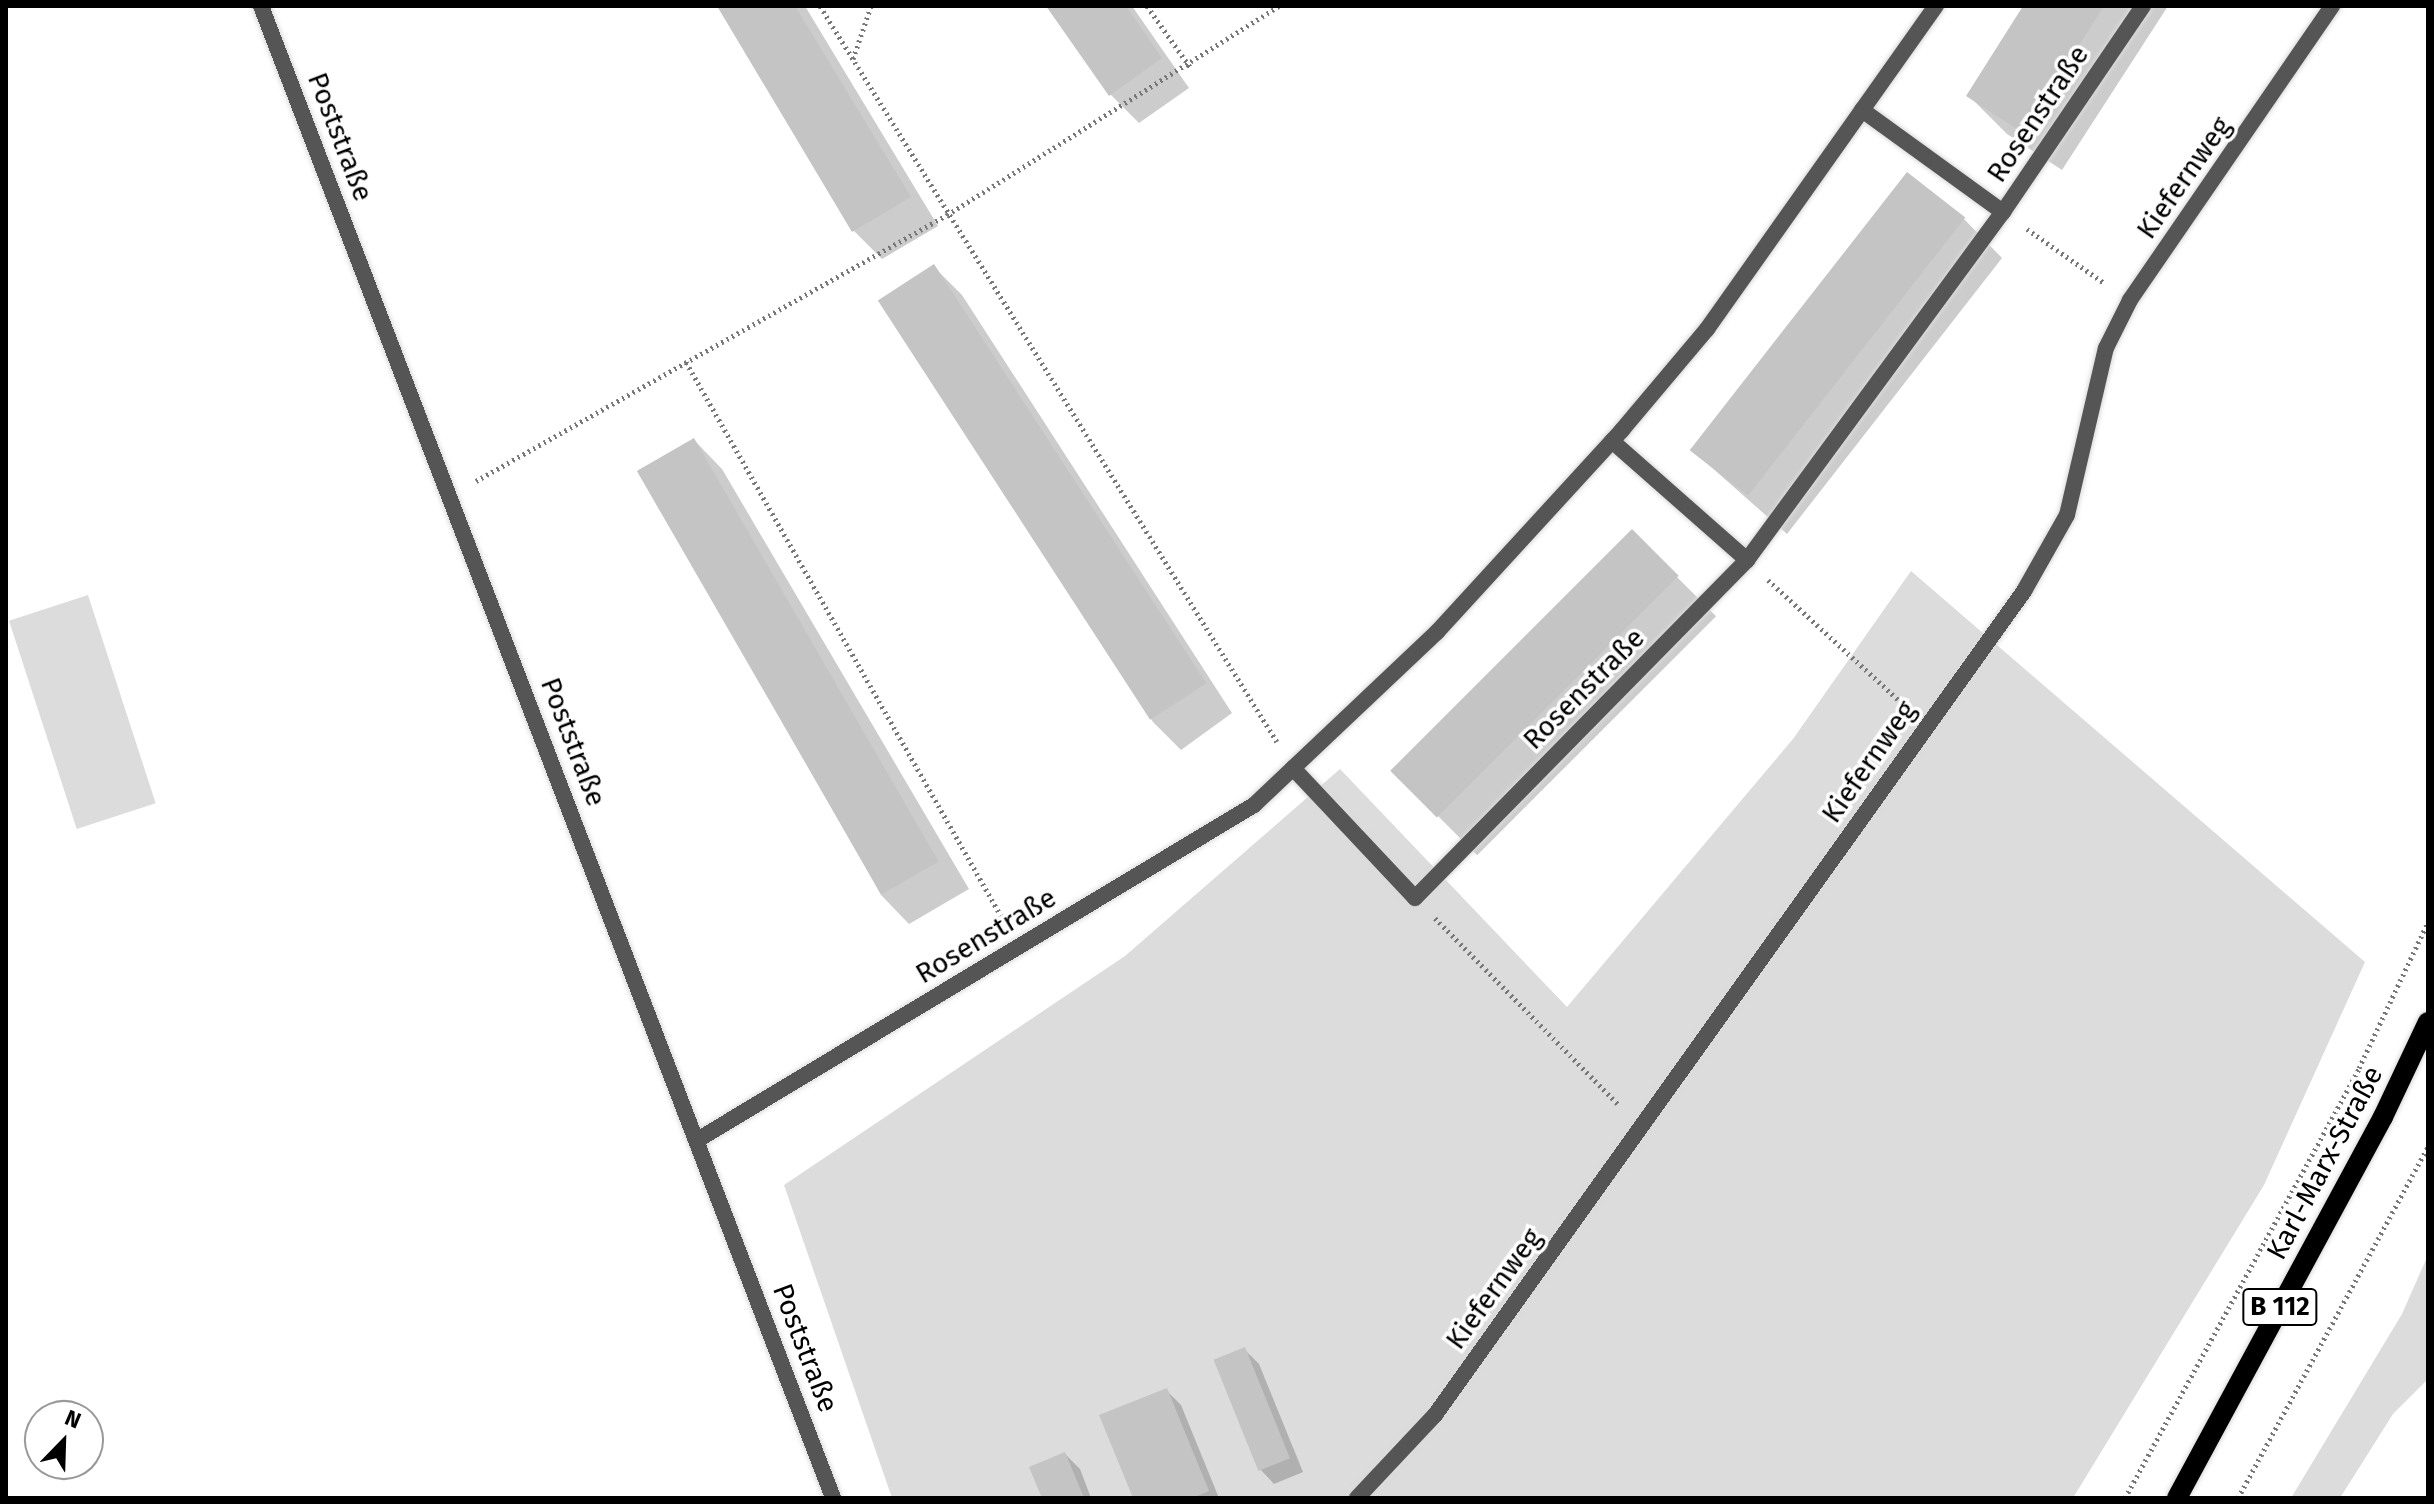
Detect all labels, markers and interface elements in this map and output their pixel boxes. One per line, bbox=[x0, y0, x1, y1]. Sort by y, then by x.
street label: Rosenstraße bbox=[1980, 39, 2096, 189]
street label: Poststraße bbox=[300, 68, 380, 206]
street label: Kiefernweg bbox=[2130, 111, 2238, 245]
street label: Rosenstraße bbox=[1516, 621, 1652, 757]
street label: Poststraße bbox=[533, 673, 613, 811]
street label: Kiefernweg bbox=[1815, 695, 1923, 829]
street label: Rosenstraße bbox=[910, 881, 1062, 991]
street label: Karl-Marx-Straße bbox=[2260, 1060, 2390, 1266]
street label: Kiefernweg bbox=[1439, 1222, 1549, 1356]
street label: Poststraße bbox=[765, 1279, 845, 1417]
road number: B 112 bbox=[2242, 1285, 2318, 1329]
north arrow bbox=[24, 1400, 104, 1480]
text: N bbox=[61, 1404, 85, 1435]

